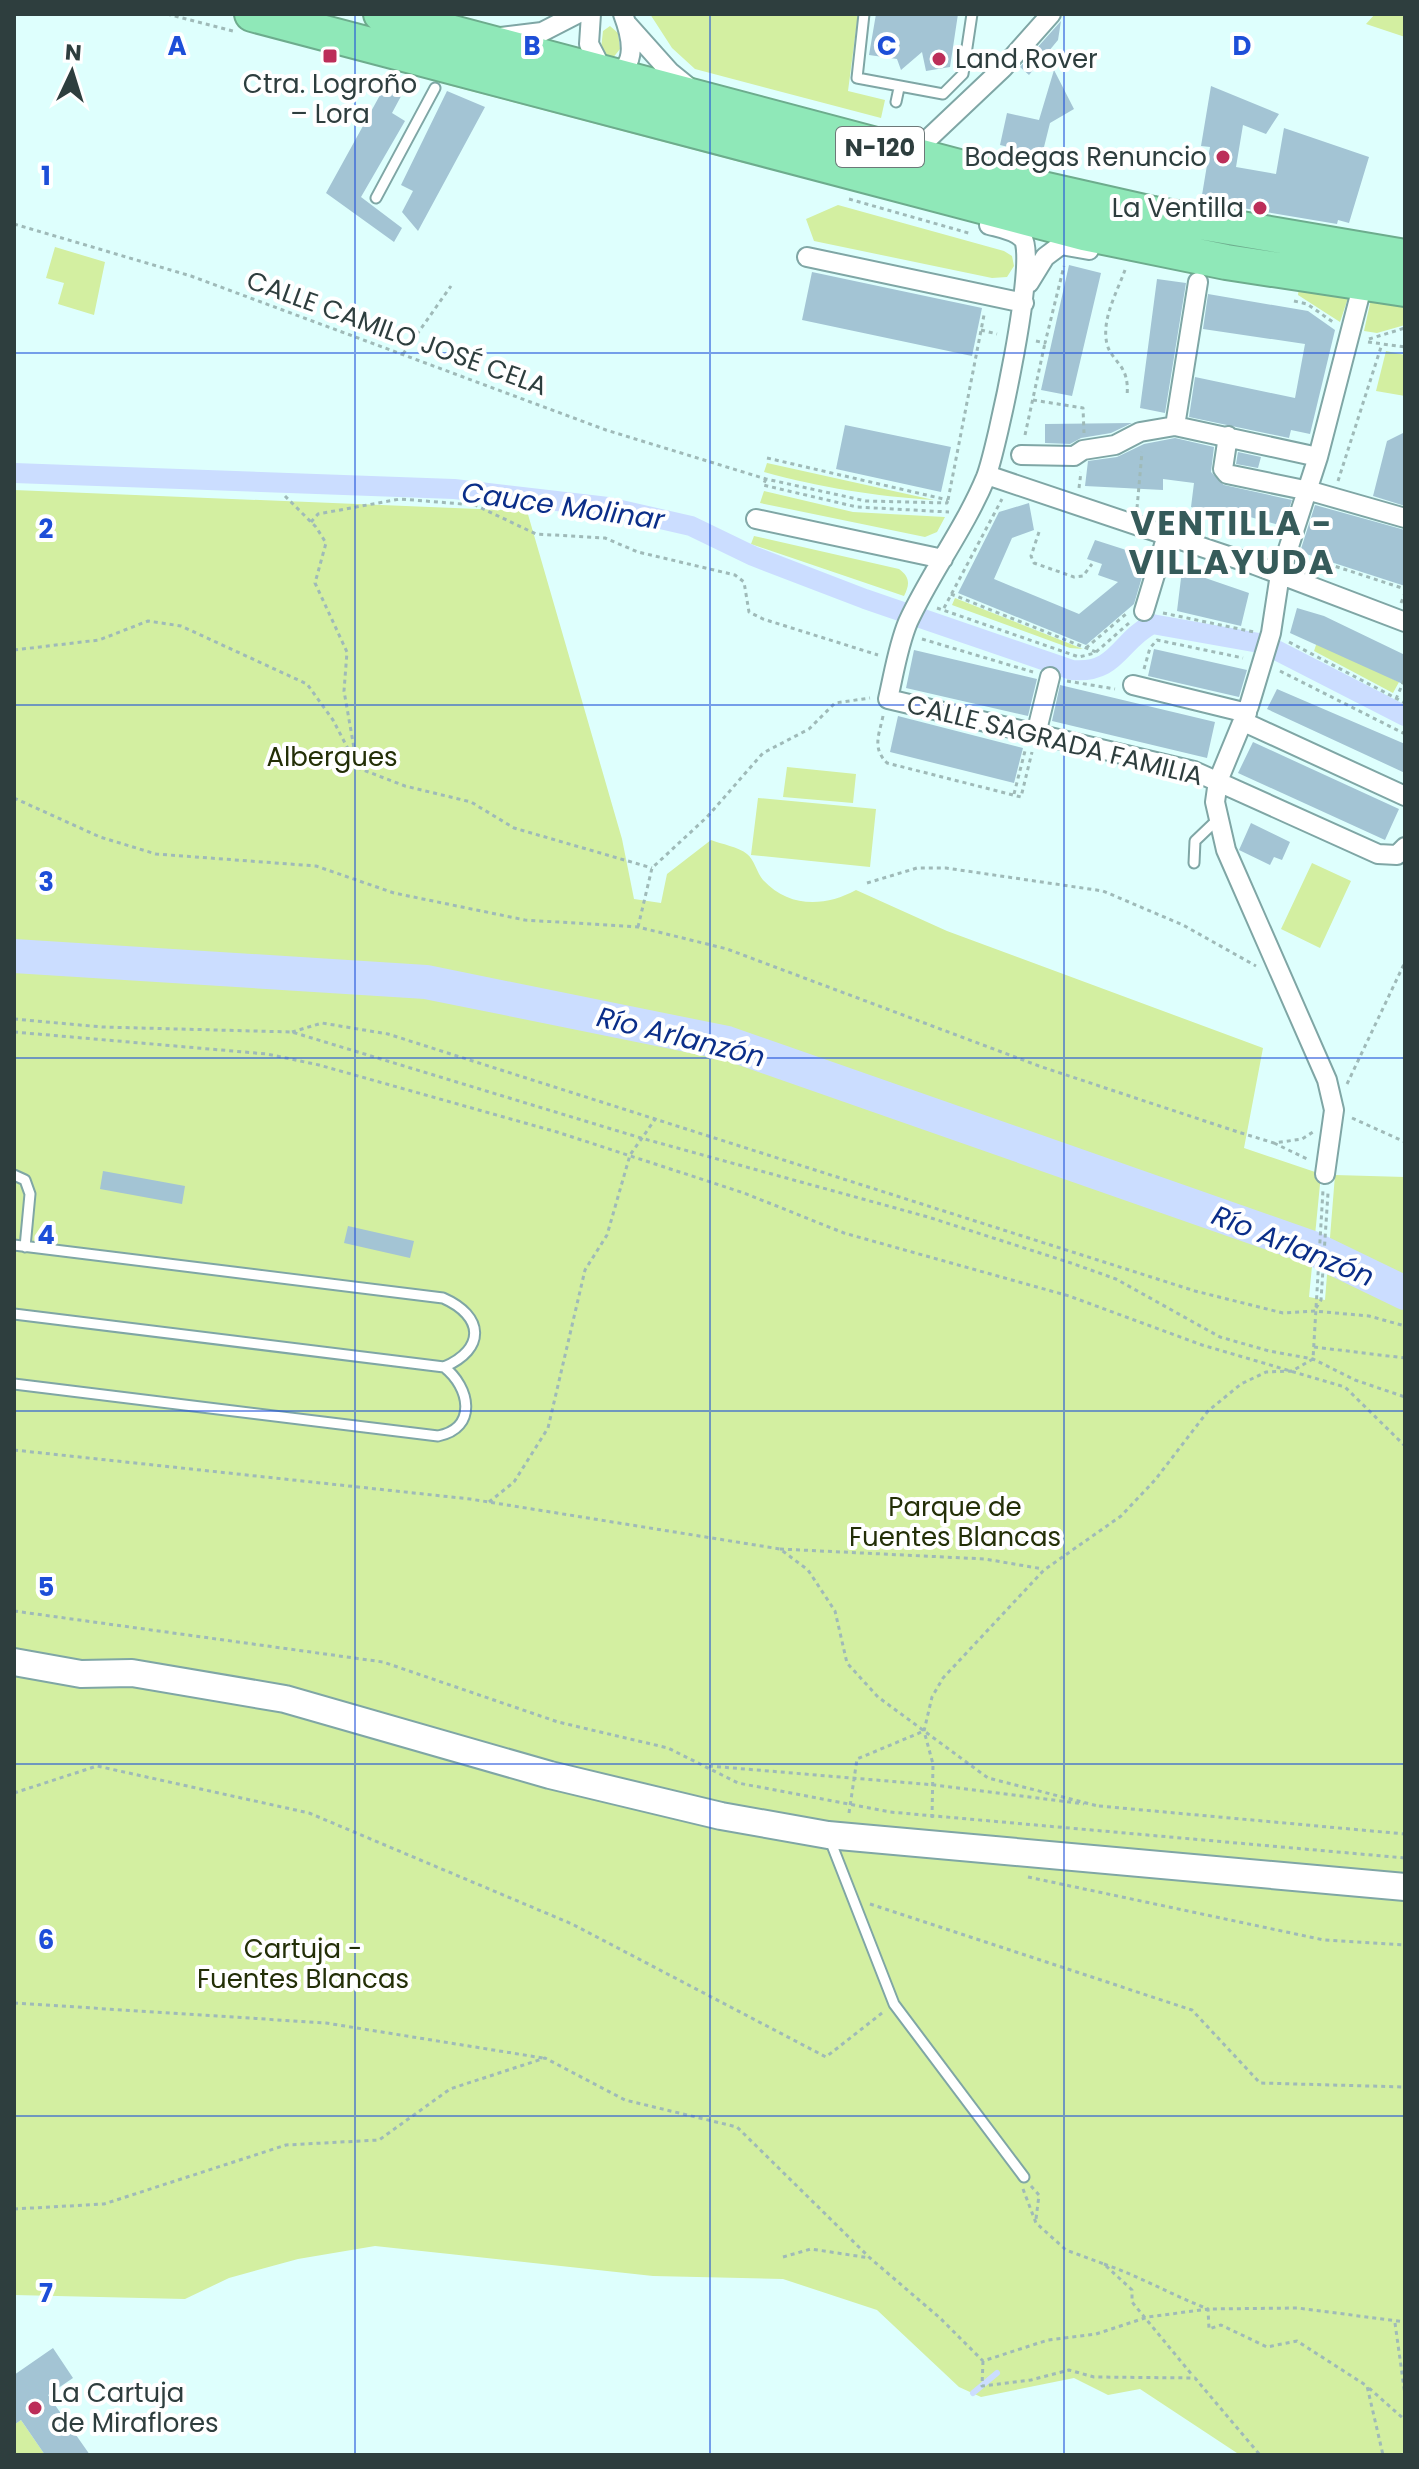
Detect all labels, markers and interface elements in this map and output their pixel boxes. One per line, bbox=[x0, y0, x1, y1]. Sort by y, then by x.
text: A bbox=[167, 28, 187, 64]
text: B bbox=[523, 28, 541, 64]
text: C bbox=[877, 28, 897, 64]
text: D bbox=[1233, 28, 1252, 64]
north arrow bbox=[32, 32, 112, 112]
text: N bbox=[64, 37, 83, 69]
place label: Land Rover bbox=[955, 41, 1098, 77]
marker: Ctra. Logroño – Lora bbox=[321, 47, 339, 65]
marker: Land Rover bbox=[930, 50, 948, 68]
place label: Ctra. Logroño – Lora bbox=[243, 66, 417, 132]
road number: N-120 bbox=[836, 127, 924, 167]
place label: Bodegas Renuncio bbox=[964, 139, 1207, 175]
marker: Bodegas Renuncio bbox=[1214, 148, 1232, 166]
text: 1 bbox=[41, 158, 51, 194]
place label: La Ventilla bbox=[1112, 190, 1244, 226]
marker: La Ventilla bbox=[1251, 199, 1269, 217]
street label: CALLE CAMILO JOSÉ CELA bbox=[242, 262, 552, 404]
water label: Cauce Molinar bbox=[459, 472, 667, 540]
district label: VENTILLA - VILLAYUDA bbox=[1129, 499, 1335, 586]
text: 2 bbox=[39, 511, 54, 547]
street label: CALLE SAGRADA FAMILIA bbox=[903, 686, 1207, 794]
park label: Albergues bbox=[266, 739, 398, 775]
text: 3 bbox=[38, 864, 54, 900]
water label: Río Arlanzón bbox=[593, 997, 769, 1077]
water label: Río Arlanzón bbox=[1206, 1196, 1380, 1296]
text: 4 bbox=[37, 1217, 55, 1253]
park label: Parque de Fuentes Blancas bbox=[849, 1489, 1061, 1555]
text: 5 bbox=[38, 1569, 54, 1605]
text: 6 bbox=[38, 1922, 54, 1958]
park label: Cartuja - Fuentes Blancas bbox=[197, 1931, 409, 1997]
text: 7 bbox=[39, 2275, 53, 2311]
place label: La Cartuja de Miraflores bbox=[51, 2375, 219, 2441]
marker: La Cartuja de Miraflores bbox=[26, 2399, 44, 2417]

